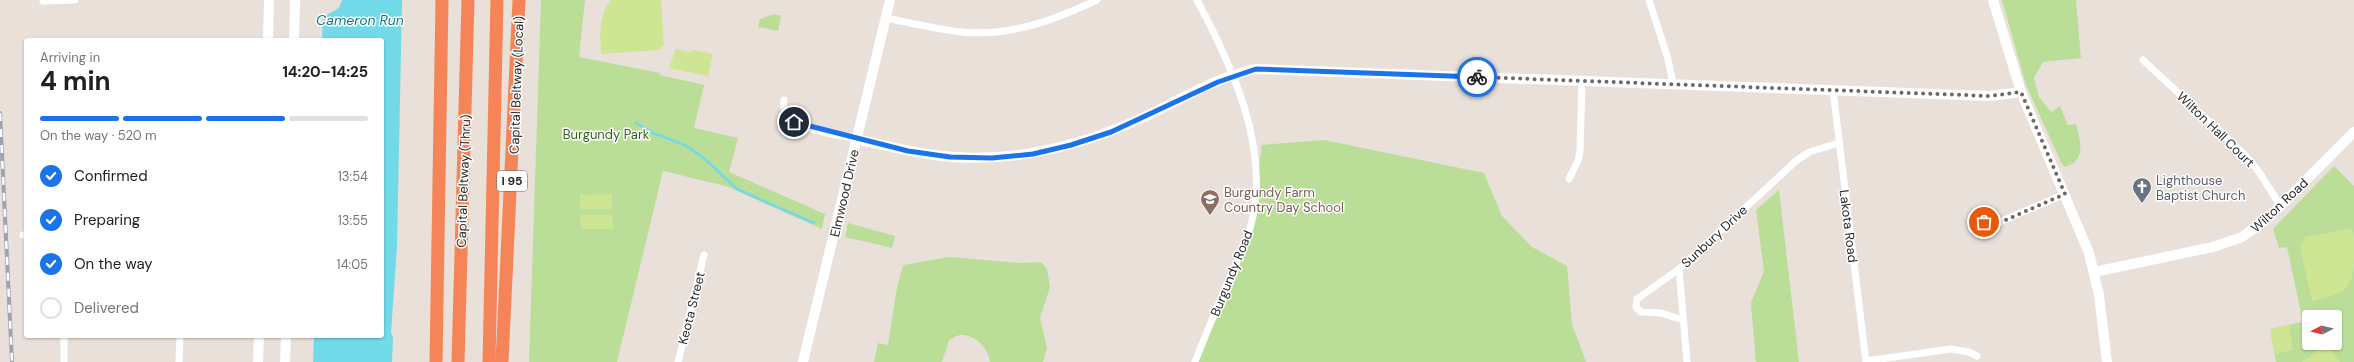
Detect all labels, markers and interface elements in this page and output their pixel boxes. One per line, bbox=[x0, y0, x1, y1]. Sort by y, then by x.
water label: Cameron Run bbox=[316, 11, 404, 29]
street label: Capital Beltway (Local) bbox=[506, 16, 527, 154]
text: Arriving in bbox=[40, 49, 100, 66]
courier bbox=[1457, 57, 1497, 97]
text: 14:20–14:25 bbox=[282, 62, 368, 82]
text: 4 min bbox=[40, 64, 111, 98]
icon: bike bbox=[1466, 66, 1488, 88]
street label: Wilton Hall Court bbox=[2173, 88, 2258, 171]
pin bbox=[777, 105, 811, 139]
icon: home bbox=[783, 111, 805, 133]
street label: Capital Beltway (Thru) bbox=[453, 114, 474, 248]
park label: Burgundy Park bbox=[563, 126, 650, 143]
text: On the way · 520 m bbox=[40, 127, 157, 144]
street label: Elmwood Drive bbox=[826, 148, 863, 239]
icon: check bbox=[40, 165, 62, 187]
text: Confirmed bbox=[74, 166, 148, 186]
text: 13:54 bbox=[338, 168, 368, 185]
road number: I 95 bbox=[497, 171, 527, 191]
place label: Lighthouse Baptist Church bbox=[2156, 172, 2246, 204]
street label: Wilton Road bbox=[2247, 174, 2312, 236]
church icon: Lighthouse Baptist Church bbox=[2131, 176, 2153, 204]
place label: Burgundy Farm Country Day School bbox=[1224, 184, 1344, 216]
school or university icon: Burgundy Farm Country Day School bbox=[1199, 188, 1221, 216]
street label: Lakota Road bbox=[1836, 189, 1861, 264]
street label: Sunbury Drive bbox=[1678, 201, 1751, 271]
pin bbox=[1967, 205, 2001, 239]
icon: check bbox=[40, 209, 62, 231]
text: Preparing bbox=[74, 210, 140, 230]
icon: bag bbox=[1973, 211, 1995, 233]
text: 13:55 bbox=[338, 212, 368, 229]
street label: Burgundy Road bbox=[1206, 228, 1256, 319]
icon: check bbox=[40, 253, 62, 275]
text: On the way bbox=[74, 254, 153, 274]
text: 14:05 bbox=[337, 256, 368, 273]
street label: Keota Street bbox=[674, 270, 709, 346]
text: Delivered bbox=[74, 298, 139, 318]
north arrow bbox=[2302, 310, 2342, 350]
map controls bbox=[2302, 310, 2342, 350]

